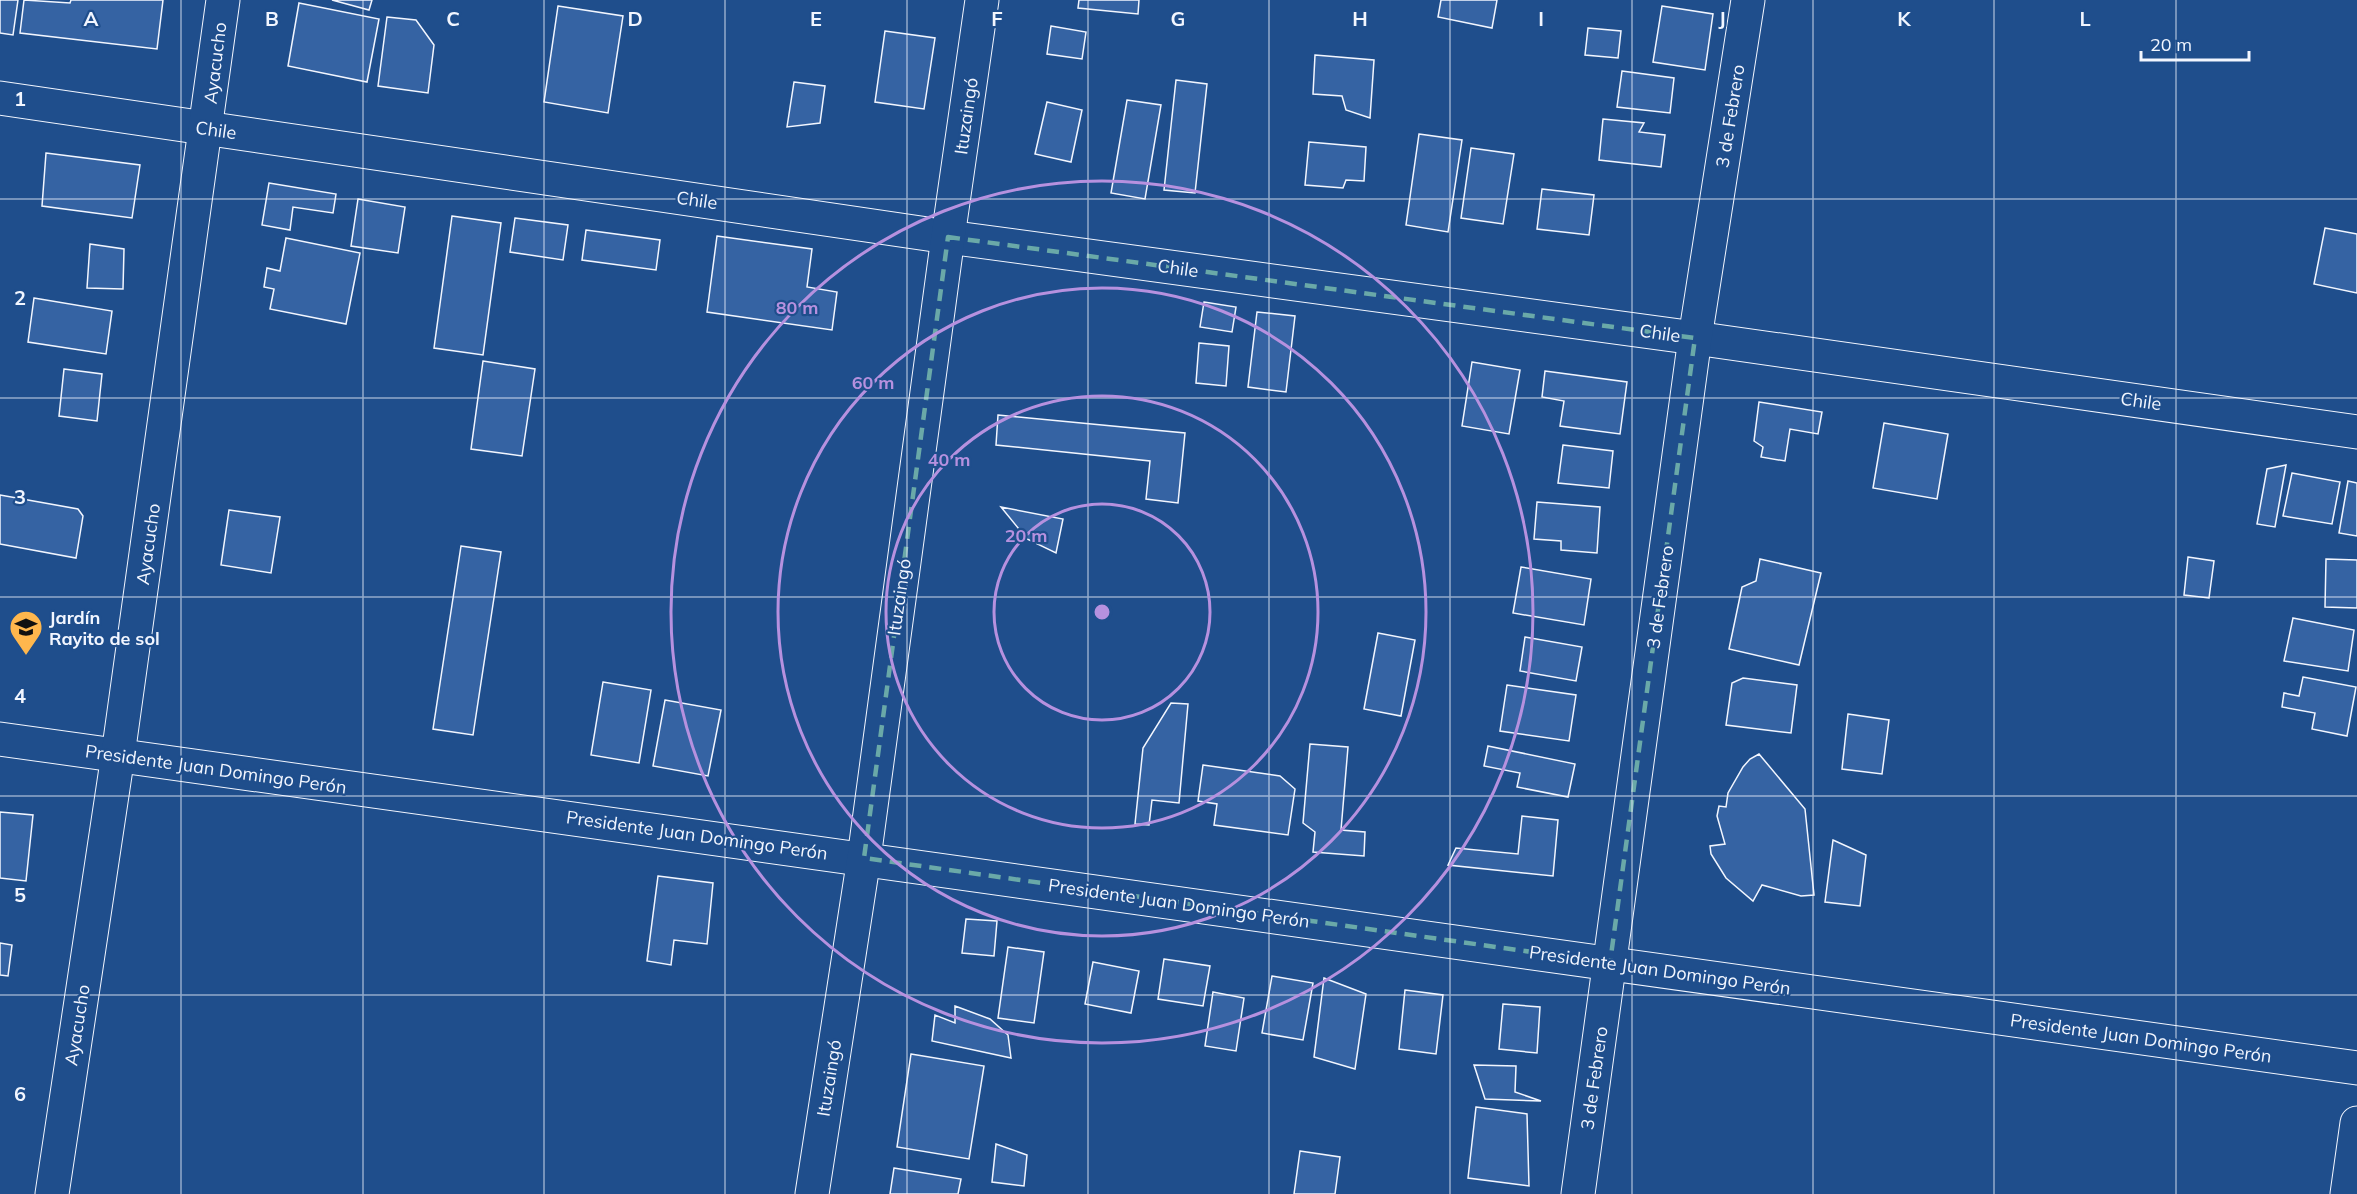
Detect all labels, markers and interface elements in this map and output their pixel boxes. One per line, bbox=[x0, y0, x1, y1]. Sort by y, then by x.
text: A bbox=[84, 6, 99, 31]
text: B bbox=[265, 6, 279, 31]
text: C bbox=[446, 6, 460, 31]
text: D bbox=[627, 6, 643, 31]
text: E bbox=[810, 6, 822, 31]
text: F bbox=[991, 6, 1003, 31]
text: G bbox=[1171, 6, 1185, 31]
text: H bbox=[1352, 6, 1368, 31]
text: I bbox=[1538, 6, 1544, 31]
text: J bbox=[1718, 6, 1726, 31]
text: K bbox=[1897, 6, 1911, 31]
text: L bbox=[2079, 6, 2091, 31]
street label: Ayacucho bbox=[199, 21, 231, 105]
scale bar bbox=[2141, 24, 2249, 62]
text: 20 m bbox=[2150, 33, 2192, 56]
street label: 3 de Febrero bbox=[1711, 63, 1749, 169]
street label: Ituzaingó bbox=[949, 76, 983, 156]
text: 1 bbox=[14, 86, 26, 111]
street label: Chile bbox=[194, 116, 238, 144]
street label: Chile bbox=[675, 186, 719, 214]
street label: Chile bbox=[1156, 254, 1200, 282]
text: 2 bbox=[14, 285, 26, 310]
text: 80 m bbox=[776, 296, 818, 319]
street label: Chile bbox=[1638, 319, 1682, 347]
text: 60 m bbox=[852, 371, 894, 394]
street label: Chile bbox=[2119, 387, 2163, 415]
text: 40 m bbox=[928, 448, 970, 471]
text: 3 bbox=[14, 484, 26, 509]
street label: Ayacucho bbox=[131, 502, 165, 586]
text: 20 m bbox=[1005, 524, 1047, 547]
street label: 3 de Febrero bbox=[1641, 544, 1679, 650]
street label: Ituzaingó bbox=[882, 557, 916, 637]
centre of rings bbox=[1092, 602, 1112, 622]
place label: Jardín Rayito de sol bbox=[49, 606, 160, 650]
school or university icon: Jardín Rayito de sol bbox=[8, 609, 44, 656]
text: 4 bbox=[14, 683, 26, 708]
street label: Presidente Juan Domingo Perón bbox=[84, 739, 348, 799]
street label: Presidente Juan Domingo Perón bbox=[565, 805, 829, 865]
street label: Presidente Juan Domingo Perón bbox=[1047, 873, 1311, 933]
text: 5 bbox=[14, 882, 26, 907]
street label: Presidente Juan Domingo Perón bbox=[1528, 940, 1792, 1000]
street label: Ayacucho bbox=[59, 983, 95, 1067]
street label: Presidente Juan Domingo Perón bbox=[2009, 1008, 2273, 1068]
street label: 3 de Febrero bbox=[1575, 1025, 1613, 1131]
street label: Ituzaingó bbox=[812, 1038, 846, 1118]
text: 6 bbox=[14, 1081, 26, 1106]

